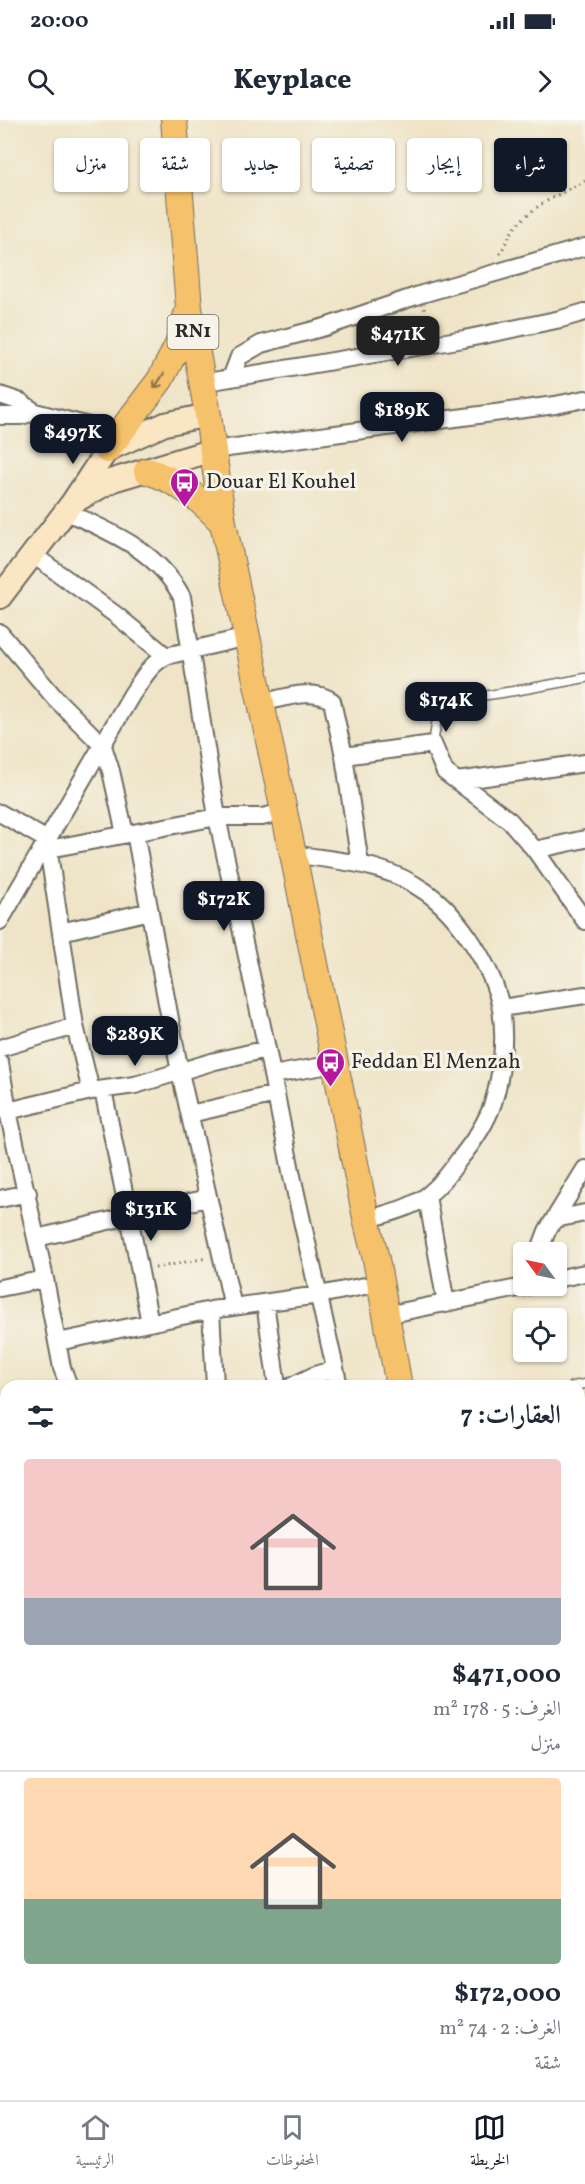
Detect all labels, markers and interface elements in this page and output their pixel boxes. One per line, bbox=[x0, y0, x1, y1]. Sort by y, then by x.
text: 20:00 bbox=[30, 6, 88, 37]
text: Keyplace bbox=[233, 62, 352, 100]
icon: search bbox=[24, 65, 57, 98]
icon: forward bbox=[528, 65, 561, 98]
chip: منزل bbox=[54, 138, 128, 192]
chip: شقة bbox=[140, 138, 210, 192]
chip: جديد bbox=[222, 138, 300, 192]
chip: تصفية bbox=[312, 138, 395, 192]
chip: إيجار bbox=[407, 138, 482, 192]
chip: شراء bbox=[494, 138, 567, 192]
road number: RN1 bbox=[168, 315, 218, 349]
pin: $471K bbox=[356, 316, 440, 367]
text: $471K bbox=[370, 321, 426, 349]
one-way arrow bbox=[152, 372, 164, 389]
pin: $189K bbox=[360, 392, 444, 443]
text: $189K bbox=[374, 397, 430, 425]
pin: $497K bbox=[31, 414, 115, 465]
text: $497K bbox=[44, 419, 102, 447]
bus stop icon: Douar El Kouhel bbox=[169, 466, 201, 508]
place label: Douar El Kouhel bbox=[206, 468, 356, 497]
pin: $174K bbox=[404, 682, 488, 733]
text: $174K bbox=[419, 687, 473, 715]
pin: $172K bbox=[182, 881, 266, 932]
text: $172K bbox=[197, 886, 251, 914]
pin: $289K bbox=[93, 1016, 177, 1067]
text: $289K bbox=[106, 1021, 164, 1049]
bus stop icon: Feddan El Menzah bbox=[314, 1046, 346, 1088]
place label: Feddan El Menzah bbox=[351, 1048, 521, 1077]
pin: $131K bbox=[109, 1191, 193, 1242]
text: $131K bbox=[125, 1196, 177, 1224]
north arrow bbox=[513, 1242, 567, 1296]
map controls bbox=[513, 1242, 567, 1362]
button: locate bbox=[513, 1308, 567, 1362]
text: العقارات: 7 bbox=[460, 1398, 561, 1434]
icon: filters bbox=[24, 1400, 57, 1433]
icon: home bbox=[239, 1498, 347, 1606]
text: $471,000 bbox=[452, 1657, 561, 1693]
text: الغرف: 5 · 178 m² bbox=[433, 1696, 561, 1724]
text: منزل bbox=[530, 1731, 561, 1759]
icon: home bbox=[239, 1817, 347, 1925]
text: $172,000 bbox=[454, 1976, 561, 2012]
text: الغرف: 2 · 74 m² bbox=[439, 2015, 561, 2043]
text: شقة bbox=[535, 2050, 561, 2078]
tab: الرئيسية bbox=[76, 2111, 114, 2175]
tab: المحفوظات bbox=[266, 2111, 319, 2175]
tab: الخريطة bbox=[470, 2111, 509, 2175]

